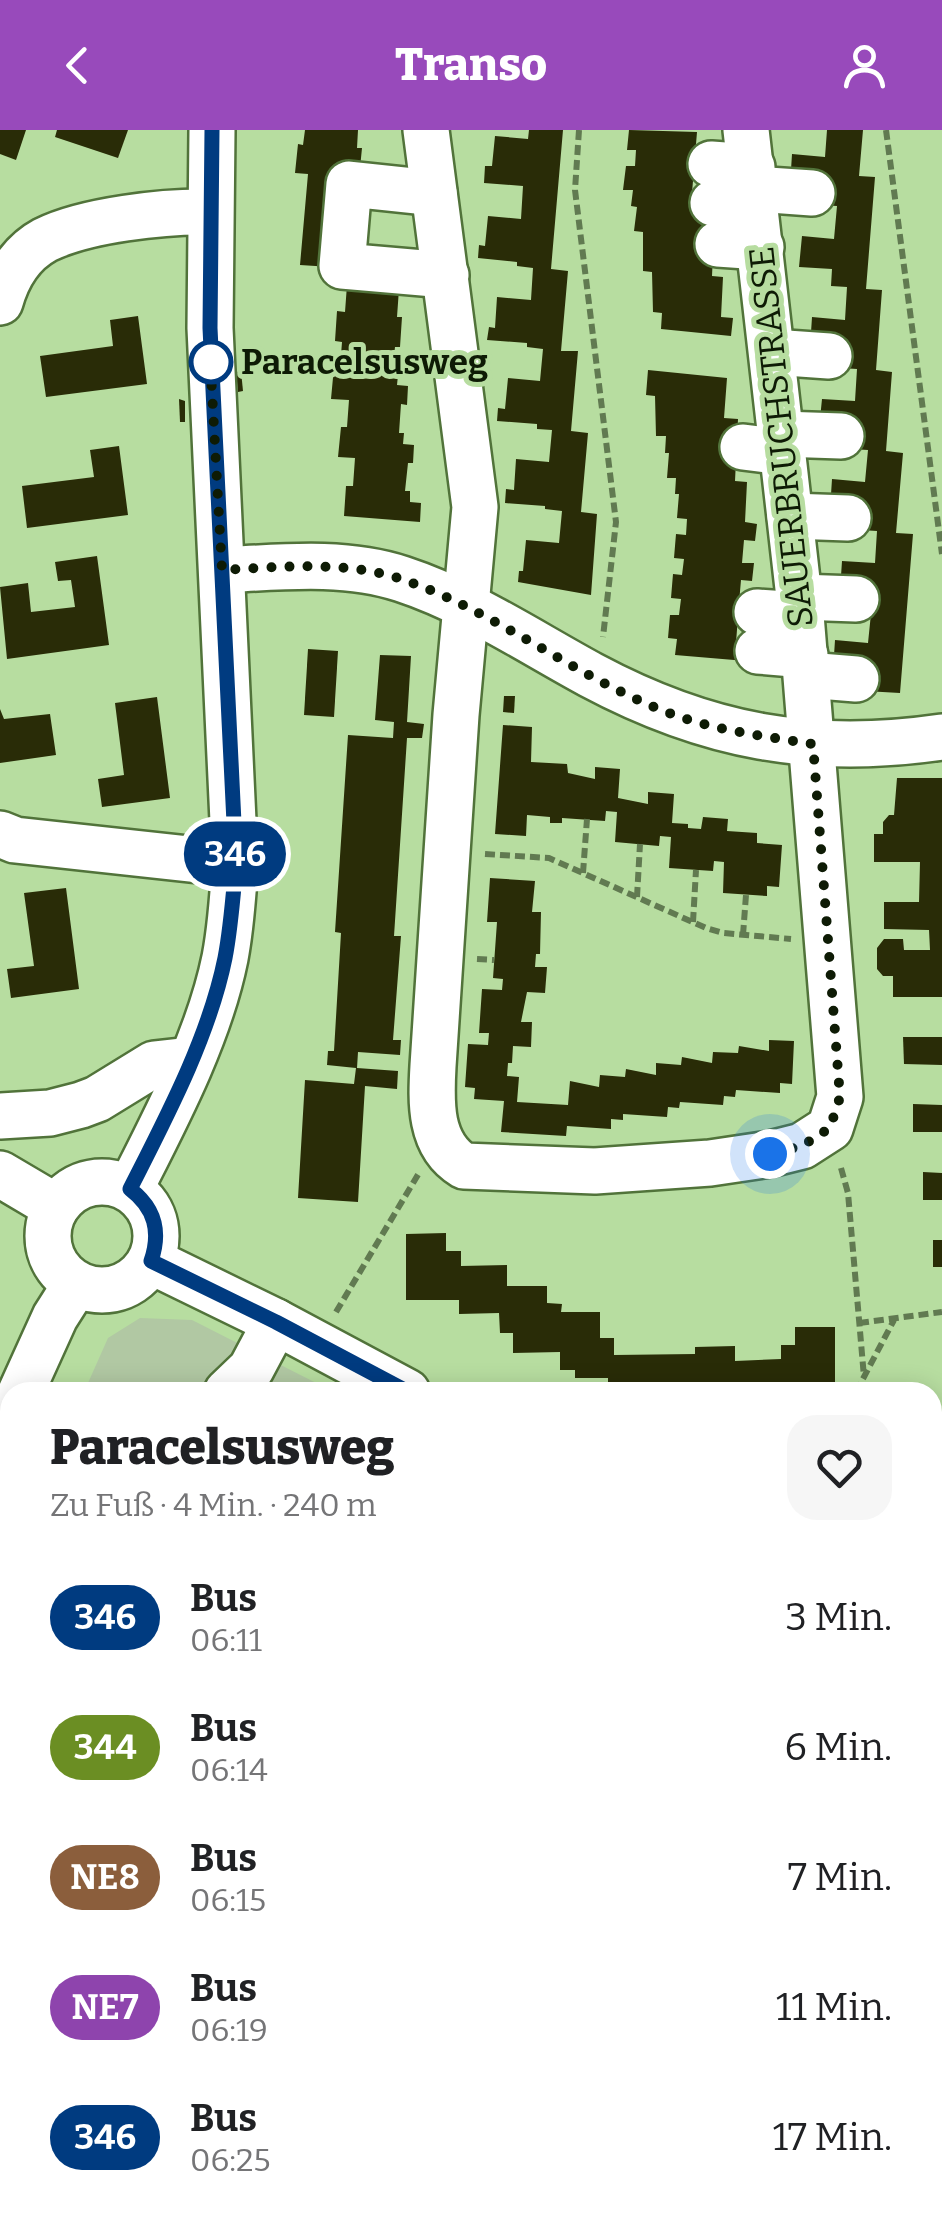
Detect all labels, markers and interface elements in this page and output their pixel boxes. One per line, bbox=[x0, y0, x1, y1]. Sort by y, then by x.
icon: back bbox=[50, 38, 105, 93]
text: Transo bbox=[395, 38, 547, 92]
icon: person bbox=[837, 38, 892, 93]
street label: SAUERBRUCHSTRASSE bbox=[740, 245, 822, 629]
marker: Paracelsusweg bbox=[190, 341, 232, 383]
place label: Paracelsusweg bbox=[241, 341, 488, 383]
line badge: 346 bbox=[178, 822, 292, 886]
text: 346 bbox=[204, 833, 266, 875]
your location bbox=[745, 1129, 795, 1179]
button: heart bbox=[787, 1415, 892, 1520]
text: Paracelsusweg bbox=[50, 1419, 394, 1477]
text: Zu Fuß · 4 Min. · 240 m bbox=[50, 1486, 377, 1524]
text: Bus bbox=[190, 1575, 257, 1621]
text: 3 Min. bbox=[785, 1594, 892, 1640]
text: 346 bbox=[74, 1596, 136, 1638]
text: 06:11 bbox=[190, 1621, 262, 1659]
text: Bus bbox=[190, 1705, 257, 1751]
text: 6 Min. bbox=[785, 1724, 892, 1770]
text: 344 bbox=[73, 1726, 137, 1768]
text: 06:14 bbox=[190, 1751, 268, 1789]
text: Bus bbox=[190, 1835, 257, 1881]
text: 7 Min. bbox=[788, 1854, 892, 1900]
text: NE8 bbox=[70, 1856, 140, 1898]
text: 06:15 bbox=[190, 1881, 266, 1919]
text: Bus bbox=[190, 1965, 257, 2011]
text: 11 Min. bbox=[776, 1984, 892, 2030]
text: NE7 bbox=[71, 1986, 139, 2028]
text: 06:19 bbox=[190, 2011, 268, 2049]
text: Bus bbox=[190, 2095, 257, 2141]
text: 17 Min. bbox=[773, 2114, 892, 2160]
text: 346 bbox=[74, 2116, 136, 2158]
text: 06:25 bbox=[190, 2141, 271, 2179]

